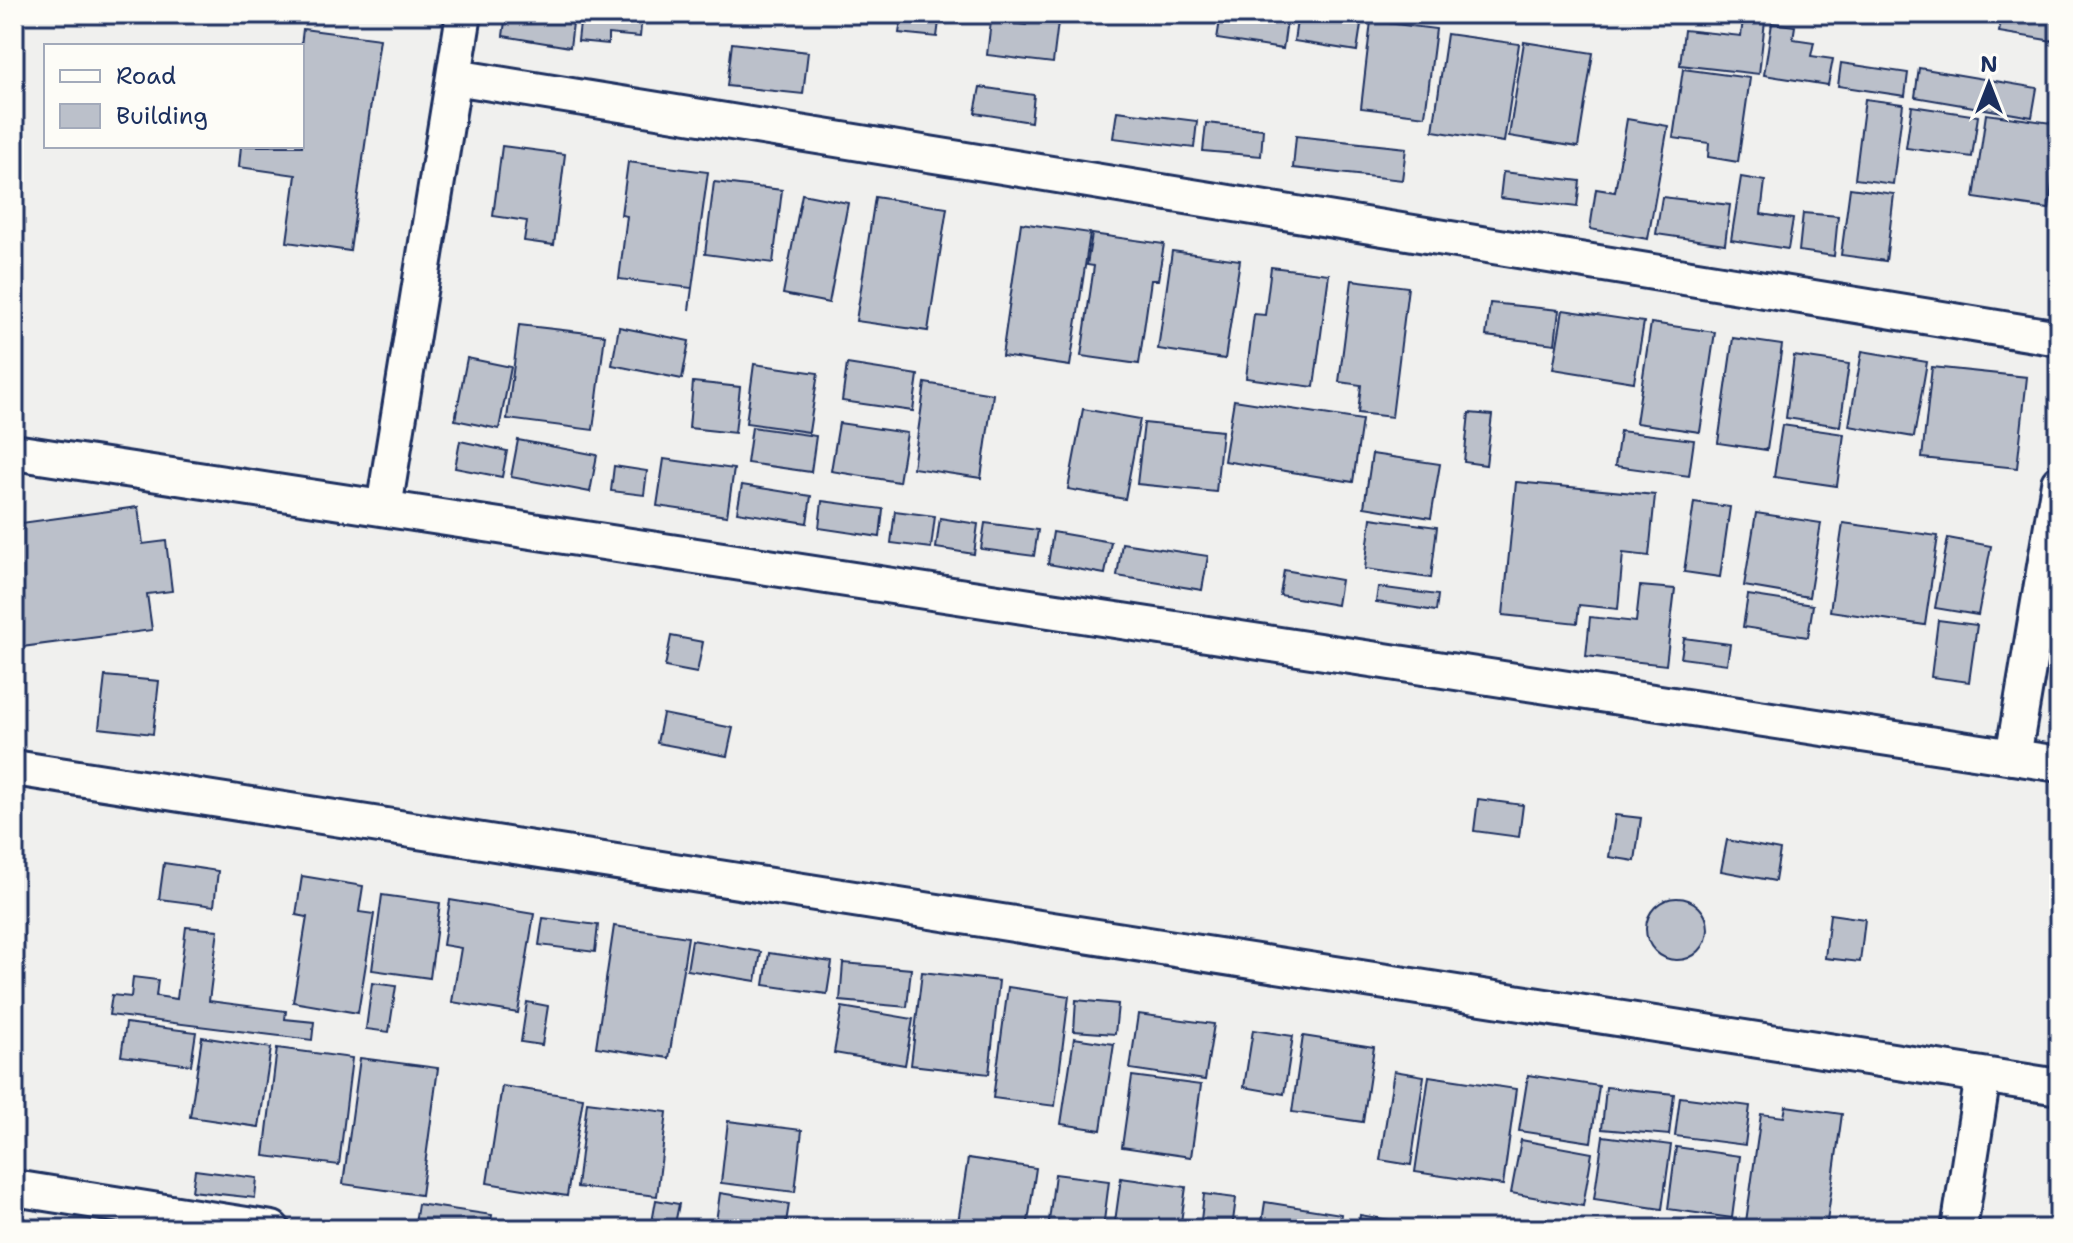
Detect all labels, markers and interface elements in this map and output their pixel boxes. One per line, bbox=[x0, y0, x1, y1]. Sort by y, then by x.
legend bbox=[44, 44, 304, 148]
north arrow bbox=[1949, 44, 2029, 124]
text: N bbox=[1980, 50, 1998, 79]
text: Road bbox=[116, 60, 176, 92]
text: Building bbox=[116, 100, 208, 132]

